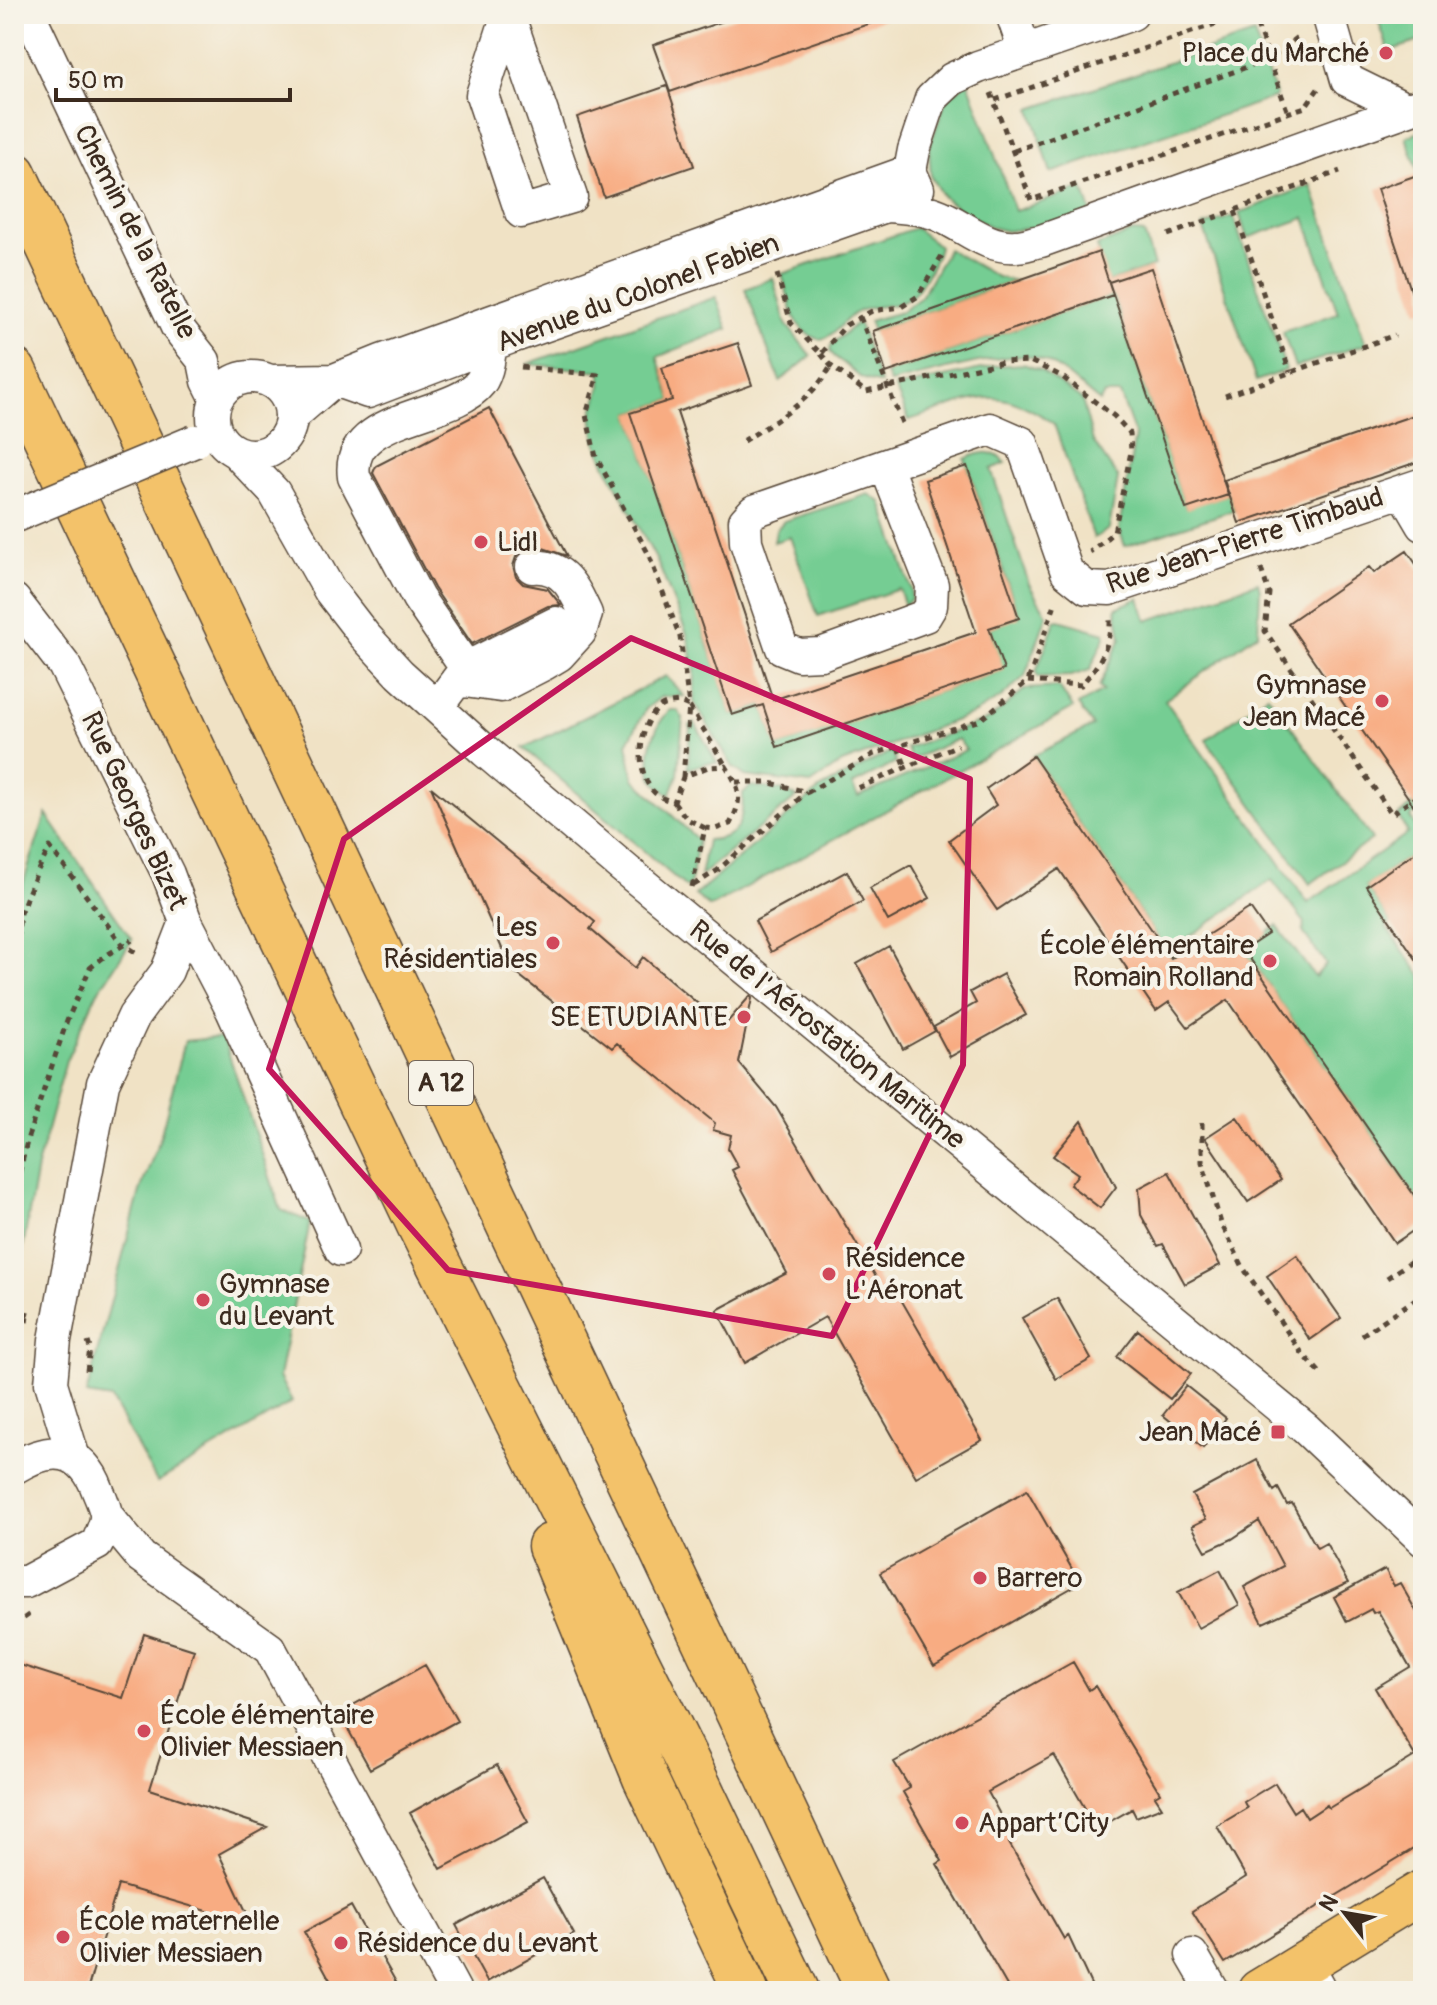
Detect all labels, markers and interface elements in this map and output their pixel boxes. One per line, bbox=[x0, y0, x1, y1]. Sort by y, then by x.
place label: Place du Marché bbox=[1181, 36, 1370, 71]
marker: Place du Marché bbox=[1377, 44, 1395, 62]
scale bar bbox=[56, 52, 290, 102]
text: 50 m bbox=[68, 66, 124, 95]
street label: Chemin de la Ratelle bbox=[66, 119, 204, 345]
street label: Avenue du Colonel Fabien bbox=[492, 226, 784, 360]
street label: Rue Jean-Pierre Timbaud bbox=[1102, 480, 1388, 602]
place label: Lidl bbox=[497, 525, 538, 560]
marker: Lidl bbox=[472, 533, 490, 551]
place label: Gymnase Jean Macé bbox=[1242, 668, 1366, 735]
marker: Gymnase Jean Macé bbox=[1373, 692, 1391, 710]
street label: Rue Georges Bizet bbox=[73, 706, 195, 916]
place label: Les Résidentiales bbox=[383, 910, 537, 977]
street label: Rue de l'Aérostation Maritime bbox=[682, 913, 972, 1157]
place label: École élémentaire Romain Rolland bbox=[1040, 928, 1254, 995]
marker: Les Résidentiales bbox=[544, 934, 562, 952]
marker: École élémentaire Romain Rolland bbox=[1261, 952, 1279, 970]
place label: SE ETUDIANTE bbox=[550, 1000, 728, 1035]
marker: SE ETUDIANTE bbox=[735, 1008, 753, 1026]
road number: A 12 bbox=[409, 1061, 473, 1105]
place label: Résidence L'Aéronat bbox=[845, 1241, 965, 1308]
marker: Résidence L'Aéronat bbox=[820, 1265, 838, 1283]
place label: Gymnase du Levant bbox=[219, 1267, 335, 1334]
marker: Gymnase du Levant bbox=[194, 1291, 212, 1309]
place label: Jean Macé bbox=[1138, 1415, 1262, 1450]
marker: Jean Macé bbox=[1269, 1423, 1287, 1441]
place label: Barrero bbox=[996, 1561, 1083, 1596]
marker: Barrero bbox=[971, 1569, 989, 1587]
place label: École élémentaire Olivier Messiaen bbox=[160, 1698, 374, 1765]
marker: École élémentaire Olivier Messiaen bbox=[135, 1722, 153, 1740]
place label: Appart’City bbox=[978, 1806, 1109, 1841]
marker: Appart’City bbox=[953, 1814, 971, 1832]
north arrow bbox=[1305, 1873, 1385, 1953]
text: N bbox=[1313, 1890, 1345, 1917]
place label: École maternelle Olivier Messiaen bbox=[79, 1904, 280, 1971]
place label: Résidence du Levant bbox=[357, 1926, 599, 1961]
marker: École maternelle Olivier Messiaen bbox=[54, 1928, 72, 1946]
marker: Résidence du Levant bbox=[332, 1934, 350, 1952]

